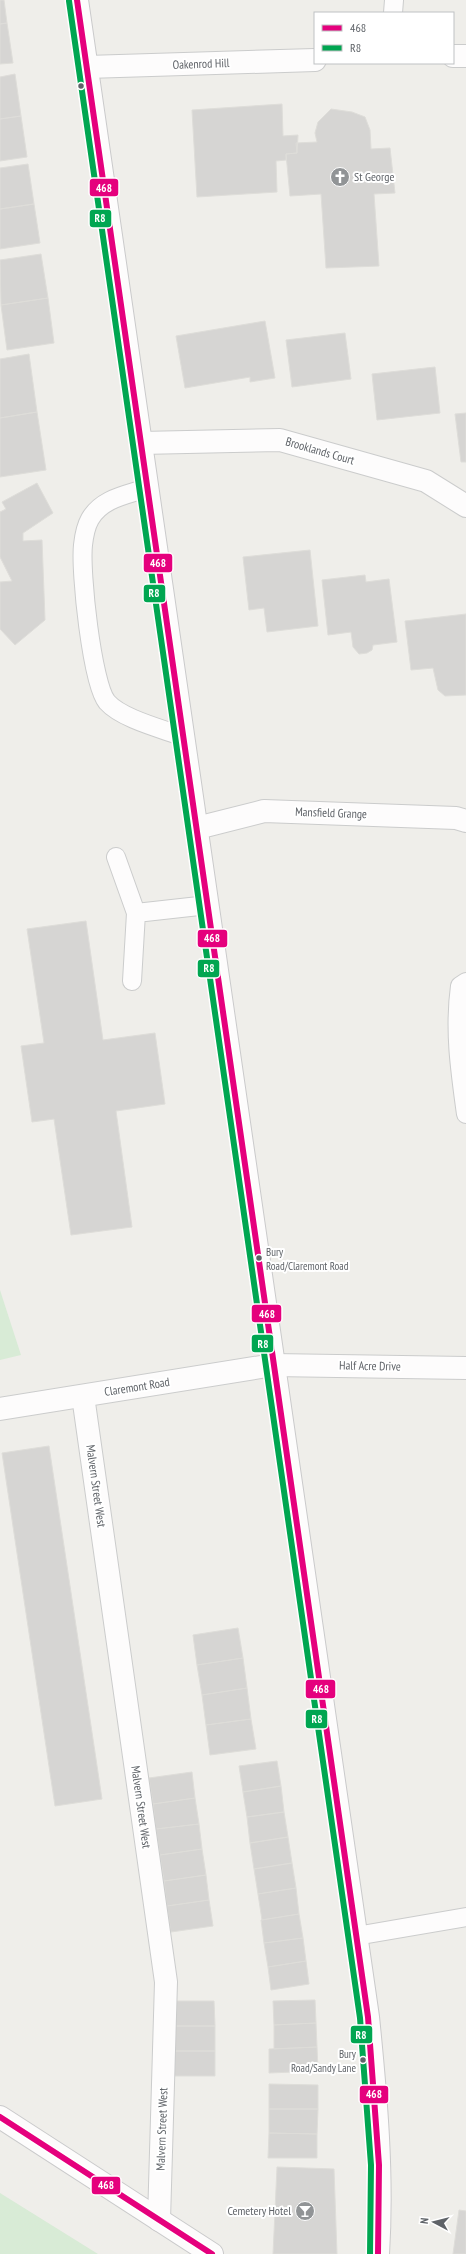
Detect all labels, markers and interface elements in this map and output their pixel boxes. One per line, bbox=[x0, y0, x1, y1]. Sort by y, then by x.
legend bbox=[314, 12, 454, 64]
text: 468 bbox=[350, 20, 366, 35]
text: R8 bbox=[350, 40, 361, 55]
street label: Oakenrod Hill bbox=[172, 55, 230, 72]
unlabelled marker bbox=[76, 81, 86, 91]
church icon: St George bbox=[329, 166, 351, 188]
place label: St George bbox=[354, 169, 394, 184]
line badge: 468 bbox=[89, 178, 119, 197]
text: 468 bbox=[96, 181, 112, 195]
line badge: R8 bbox=[89, 209, 112, 228]
text: R8 bbox=[95, 211, 105, 225]
street label: Brooklands Court bbox=[284, 434, 357, 468]
line badge: 468 bbox=[143, 553, 173, 573]
text: 468 bbox=[150, 556, 166, 570]
line badge: R8 bbox=[143, 584, 166, 603]
text: R8 bbox=[149, 586, 159, 600]
street label: Mansfield Grange bbox=[295, 804, 367, 821]
line badge: 468 bbox=[197, 929, 228, 948]
text: 468 bbox=[204, 931, 220, 945]
line badge: R8 bbox=[197, 959, 220, 978]
text: R8 bbox=[204, 961, 214, 975]
place label: Bury Road/Claremont Road bbox=[266, 1245, 349, 1273]
marker: Bury Road/Claremont Road bbox=[254, 1253, 264, 1263]
line badge: 468 bbox=[251, 1304, 282, 1323]
text: 468 bbox=[259, 1307, 275, 1321]
line badge: R8 bbox=[251, 1334, 274, 1353]
text: R8 bbox=[258, 1337, 268, 1351]
street label: Half Acre Drive bbox=[339, 1357, 401, 1374]
street label: Claremont Road bbox=[103, 1374, 171, 1399]
street label: Malvern Street West bbox=[83, 1444, 110, 1529]
line badge: 468 bbox=[305, 1679, 336, 1699]
text: 468 bbox=[313, 1682, 329, 1696]
line badge: R8 bbox=[305, 1709, 328, 1729]
text: R8 bbox=[312, 1712, 322, 1726]
street label: Malvern Street West bbox=[128, 1765, 155, 1850]
line badge: R8 bbox=[350, 2025, 373, 2044]
text: R8 bbox=[356, 2028, 366, 2042]
place label: Bury Road/Sandy Lane bbox=[291, 2047, 357, 2075]
marker: Bury Road/Sandy Lane bbox=[358, 2055, 368, 2065]
line badge: 468 bbox=[359, 2085, 389, 2104]
street label: Malvern Street West bbox=[153, 2087, 170, 2171]
text: 468 bbox=[366, 2087, 382, 2101]
line badge: 468 bbox=[91, 2176, 121, 2195]
text: 468 bbox=[98, 2178, 114, 2192]
bar icon: Cemetery Hotel bbox=[294, 2200, 316, 2222]
north arrow bbox=[414, 2202, 454, 2242]
place label: Cemetery Hotel bbox=[227, 2203, 291, 2218]
text: N bbox=[417, 2217, 431, 2225]

